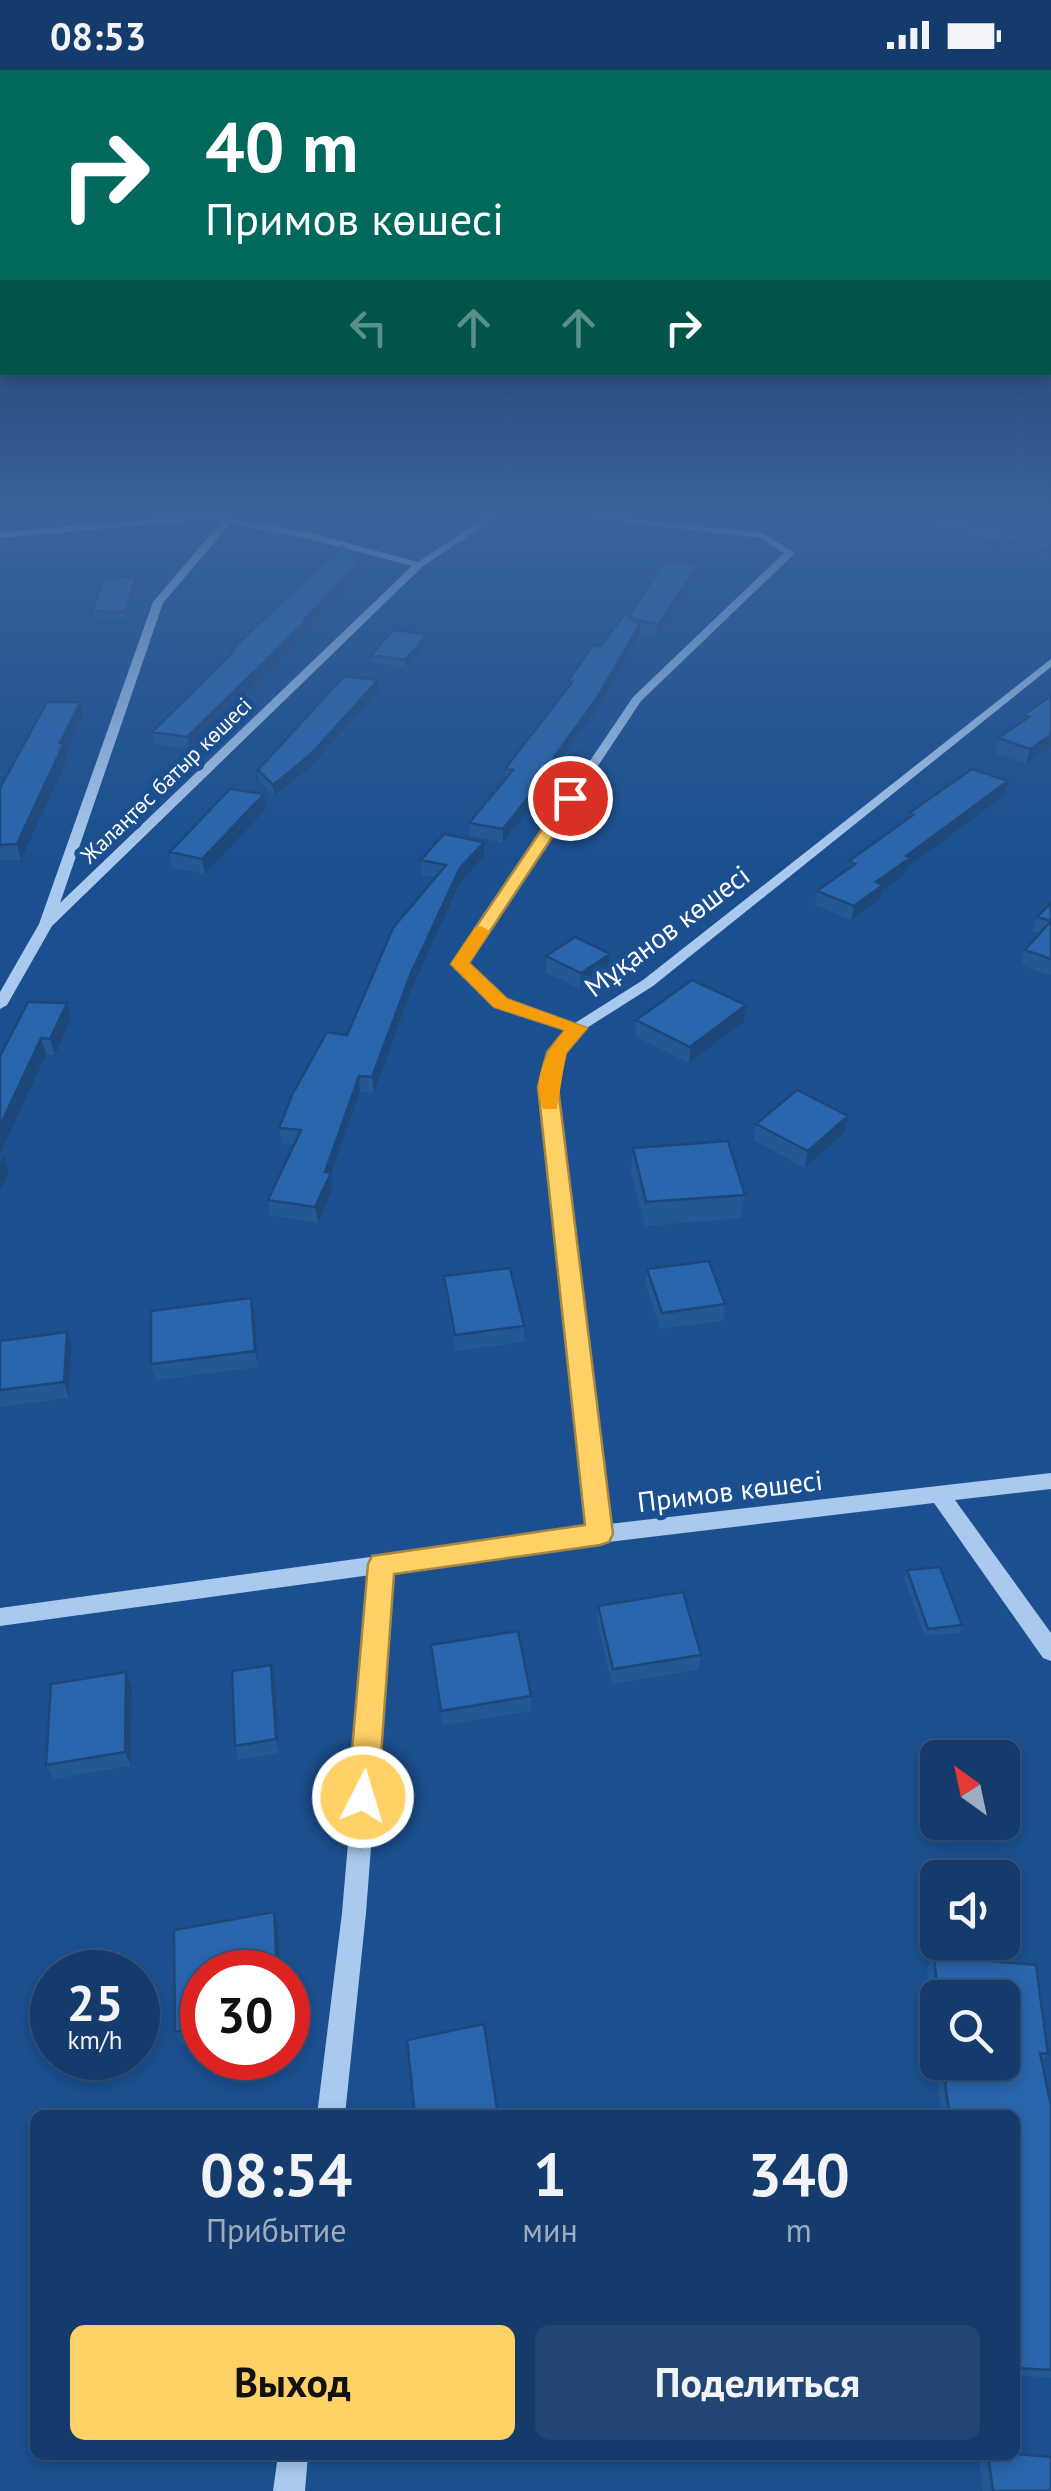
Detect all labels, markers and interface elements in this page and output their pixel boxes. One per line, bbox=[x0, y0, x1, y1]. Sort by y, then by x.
text: 08:53 bbox=[50, 11, 146, 60]
text: 40 m bbox=[205, 101, 358, 191]
icon: right bbox=[40, 110, 170, 240]
text: Примов көшесі bbox=[205, 189, 504, 247]
icon: left bbox=[341, 300, 396, 355]
icon: ahead bbox=[446, 300, 501, 355]
icon: ahead bbox=[551, 300, 606, 355]
icon: right bbox=[656, 300, 711, 355]
street label: Жалаңтөс батыр көшесі bbox=[74, 691, 258, 870]
pin bbox=[528, 756, 613, 841]
icon: arrive bbox=[543, 771, 598, 826]
street label: Мұқанов көшесі bbox=[576, 856, 757, 1005]
street label: Примов көшесі bbox=[635, 1461, 825, 1520]
north arrow bbox=[920, 1740, 1020, 1840]
map controls bbox=[920, 1740, 1020, 2080]
position arrow bbox=[311, 1745, 415, 1849]
button: sound bbox=[920, 1860, 1020, 1960]
speed limit sign: 30 bbox=[180, 1950, 310, 2080]
text: 25 bbox=[67, 1970, 123, 2035]
button: search bbox=[920, 1980, 1020, 2080]
text: km/h bbox=[68, 2024, 122, 2056]
text: 08:54 bbox=[200, 2135, 352, 2213]
text: 1 bbox=[533, 2135, 567, 2213]
text: 340 bbox=[748, 2135, 850, 2213]
text: Прибытие bbox=[206, 2209, 346, 2251]
text: мин bbox=[522, 2209, 578, 2251]
text: m bbox=[786, 2209, 812, 2251]
button: Выход bbox=[70, 2325, 515, 2440]
button: Поделиться bbox=[535, 2325, 980, 2440]

